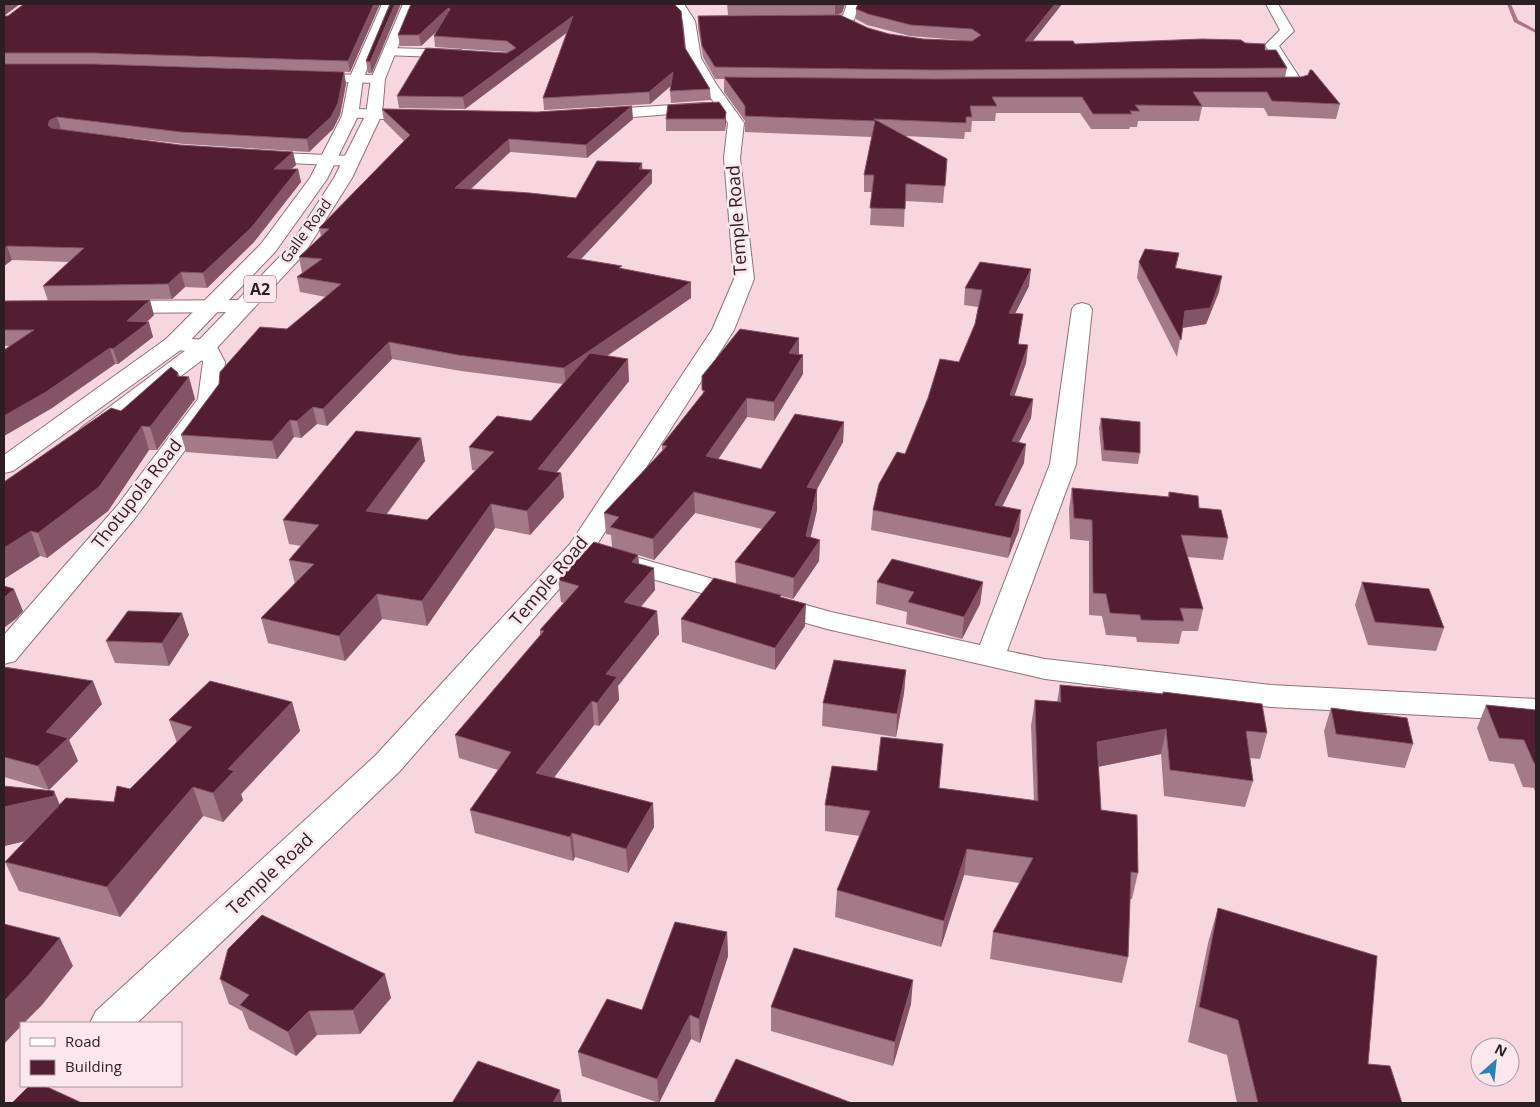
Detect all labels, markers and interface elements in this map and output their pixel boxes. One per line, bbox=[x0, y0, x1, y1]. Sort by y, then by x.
street label: Temple Road bbox=[720, 164, 752, 276]
street label: Galle Road bbox=[275, 194, 335, 267]
road number: A2 bbox=[244, 276, 276, 302]
street label: Thotupola Road bbox=[86, 433, 187, 553]
street label: Temple Road bbox=[504, 531, 593, 630]
street label: Temple Road bbox=[221, 827, 318, 920]
legend bbox=[20, 1022, 182, 1087]
text: Road bbox=[65, 1031, 101, 1051]
north arrow bbox=[1470, 1037, 1520, 1087]
text: N bbox=[1492, 1039, 1511, 1061]
text: Building bbox=[65, 1056, 122, 1076]

